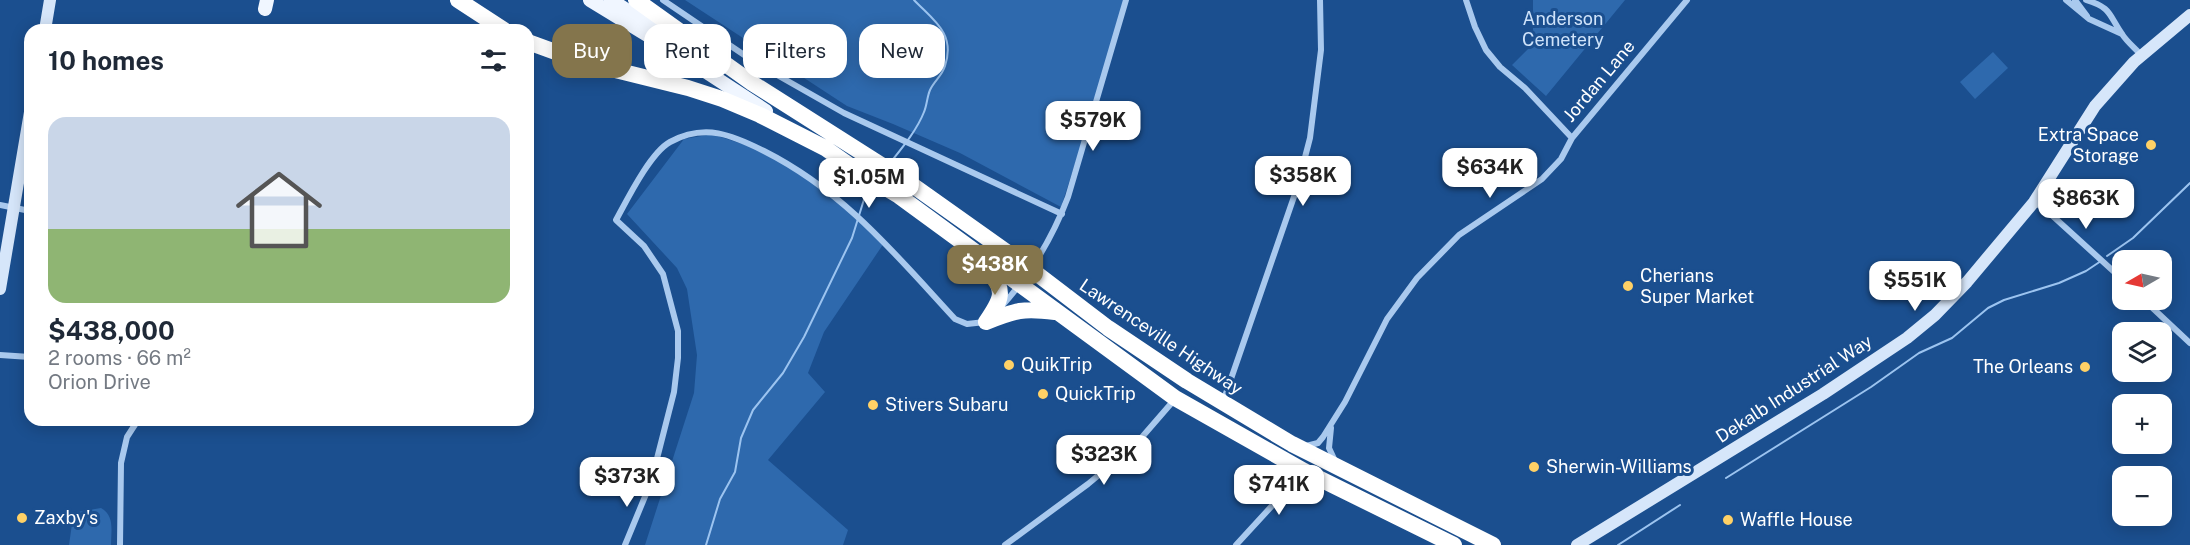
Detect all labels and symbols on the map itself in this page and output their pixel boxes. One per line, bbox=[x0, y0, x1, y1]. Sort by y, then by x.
park label: Anderson Cemetery bbox=[1522, 8, 1604, 50]
street label: Jordan Lane bbox=[1558, 36, 1639, 126]
pin: $579K bbox=[1051, 101, 1135, 152]
place label: Extra Space Storage bbox=[2038, 124, 2139, 166]
marker: Extra Space Storage bbox=[2144, 138, 2158, 152]
pin: $634K bbox=[1448, 148, 1532, 199]
pin: $358K bbox=[1261, 156, 1345, 207]
pin: $1.05M bbox=[820, 158, 918, 209]
pin: $863K bbox=[2044, 179, 2128, 230]
pin: $438K bbox=[953, 245, 1037, 296]
north arrow bbox=[2112, 250, 2172, 310]
pin: $551K bbox=[1873, 261, 1957, 312]
place label: Cherians Super Market bbox=[1640, 265, 1754, 307]
street label: Lawrenceville Highway bbox=[1076, 274, 1247, 399]
marker: Cherians Super Market bbox=[1621, 279, 1635, 293]
street label: Dekalb Industrial Way bbox=[1712, 330, 1876, 447]
place label: QuikTrip bbox=[1021, 354, 1092, 375]
place label: The Orleans bbox=[1973, 356, 2073, 377]
marker: QuikTrip bbox=[1002, 358, 1016, 372]
marker: The Orleans bbox=[2078, 360, 2092, 374]
place label: QuickTrip bbox=[1055, 383, 1136, 404]
marker: QuickTrip bbox=[1036, 387, 1050, 401]
place label: Stivers Subaru bbox=[885, 394, 1008, 415]
marker: Stivers Subaru bbox=[866, 398, 880, 412]
pin: $323K bbox=[1062, 435, 1146, 486]
place label: Sherwin-Williams bbox=[1546, 456, 1692, 477]
pin: $373K bbox=[585, 457, 669, 508]
marker: Sherwin-Williams bbox=[1527, 460, 1541, 474]
pin: $741K bbox=[1237, 465, 1321, 516]
place label: Zaxby's bbox=[34, 507, 98, 528]
place label: Waffle House bbox=[1740, 509, 1853, 530]
marker: Zaxby's bbox=[15, 511, 29, 525]
marker: Waffle House bbox=[1721, 513, 1735, 527]

